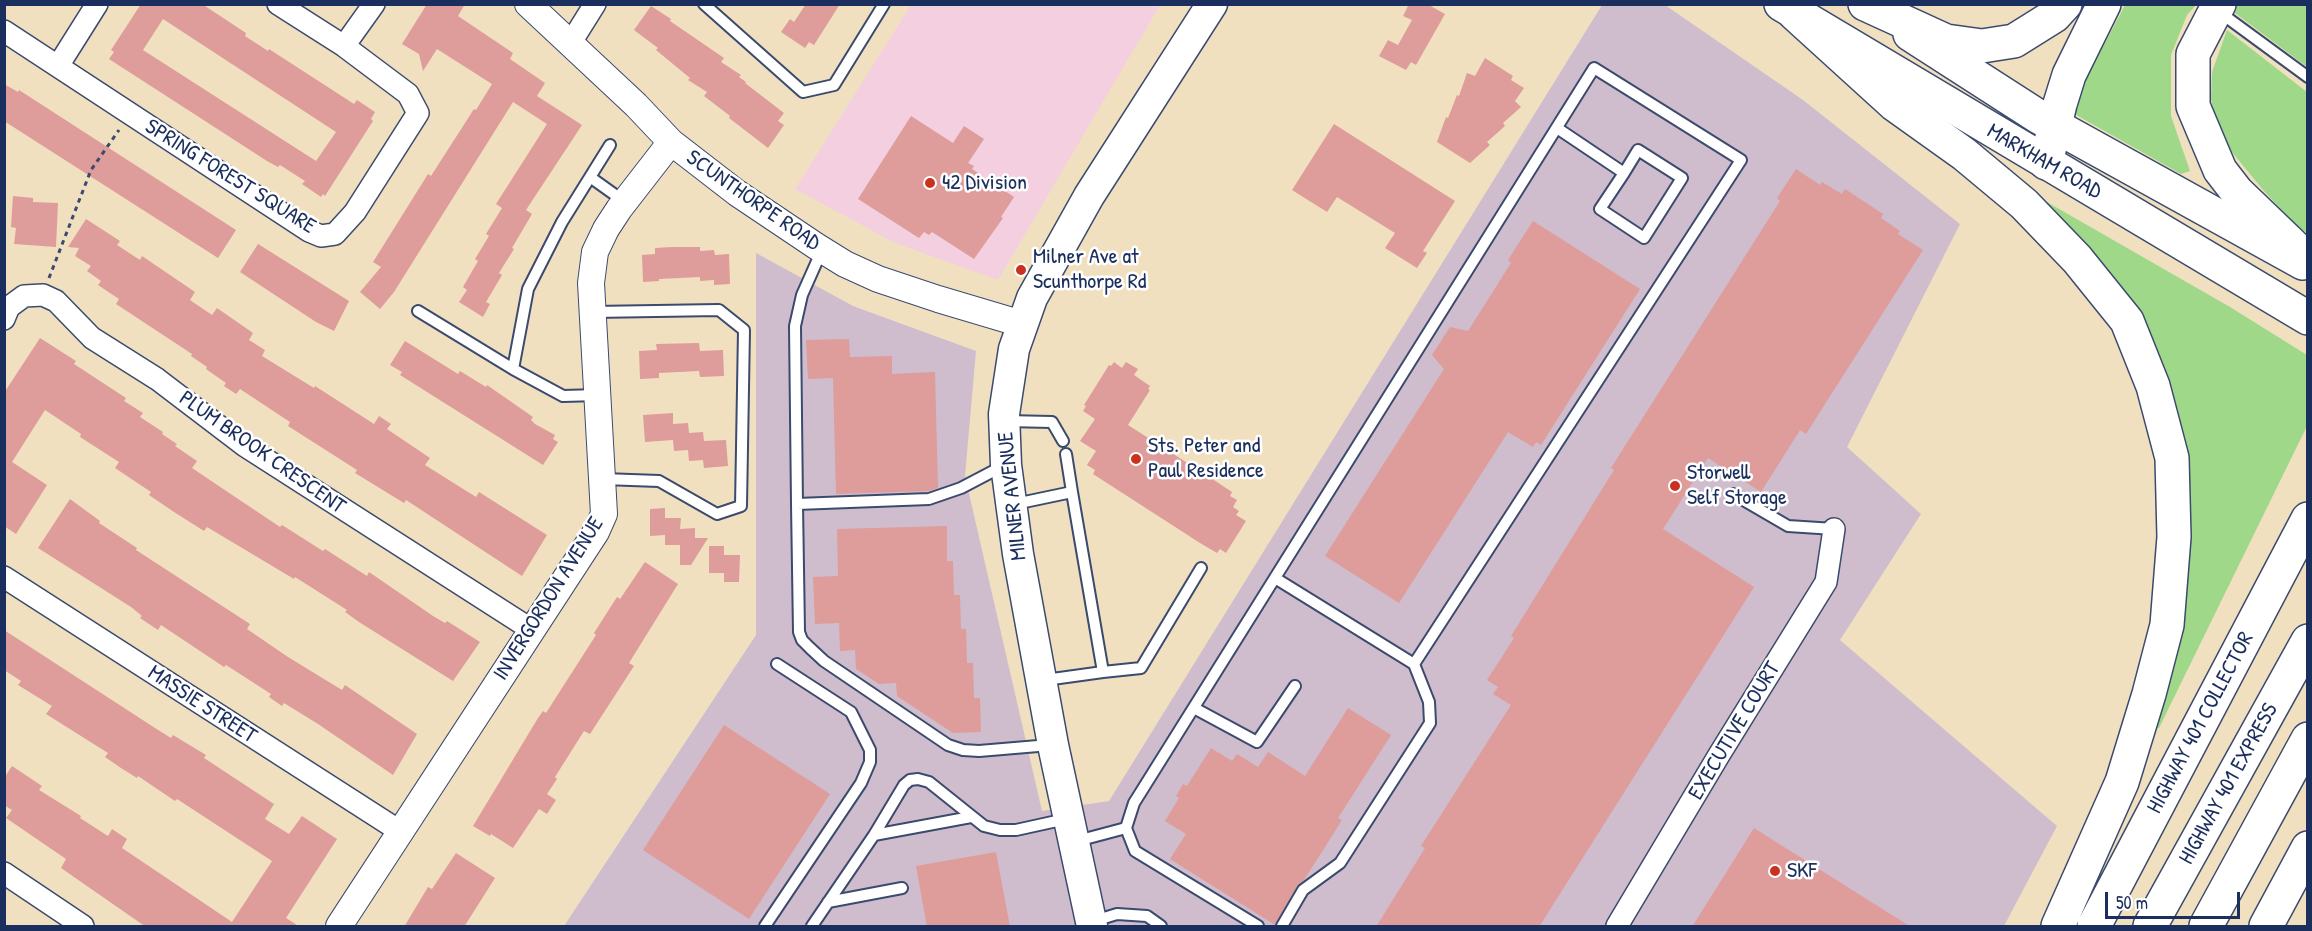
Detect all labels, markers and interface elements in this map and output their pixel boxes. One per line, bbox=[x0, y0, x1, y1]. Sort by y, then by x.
street label: SPRING FOREST SQUARE bbox=[140, 114, 320, 240]
street label: MARKHAM ROAD bbox=[1982, 119, 2106, 205]
street label: SCUNTHORPE ROAD bbox=[681, 145, 825, 257]
place label: 42 Division bbox=[942, 170, 1027, 196]
marker: 42 Division bbox=[923, 176, 937, 190]
place label: Milner Ave at Scunthorpe Rd bbox=[1033, 244, 1146, 296]
marker: Milner Ave at Scunthorpe Rd bbox=[1014, 263, 1028, 277]
street label: PLUM BROOK CRESCENT bbox=[174, 386, 350, 520]
street label: MILNER AVENUE bbox=[993, 430, 1033, 562]
place label: Sts. Peter and Paul Residence bbox=[1148, 433, 1264, 484]
marker: Sts. Peter and Paul Residence bbox=[1129, 452, 1143, 466]
place label: Storwell Self Storage bbox=[1687, 460, 1787, 512]
marker: Storwell Self Storage bbox=[1668, 479, 1682, 493]
street label: INVERGORDON AVENUE bbox=[488, 512, 610, 686]
street label: HIGHWAY 401 COLLECTOR bbox=[2142, 628, 2260, 818]
street label: EXECUTIVE COURT bbox=[1683, 657, 1787, 805]
street label: MASSIE STREET bbox=[143, 660, 261, 750]
street label: HIGHWAY 401 EXPRESS bbox=[2174, 699, 2284, 869]
place label: SKF bbox=[1787, 858, 1817, 884]
marker: SKF bbox=[1768, 864, 1782, 878]
scale bar bbox=[2108, 880, 2243, 918]
text: 50 m bbox=[2116, 890, 2148, 915]

